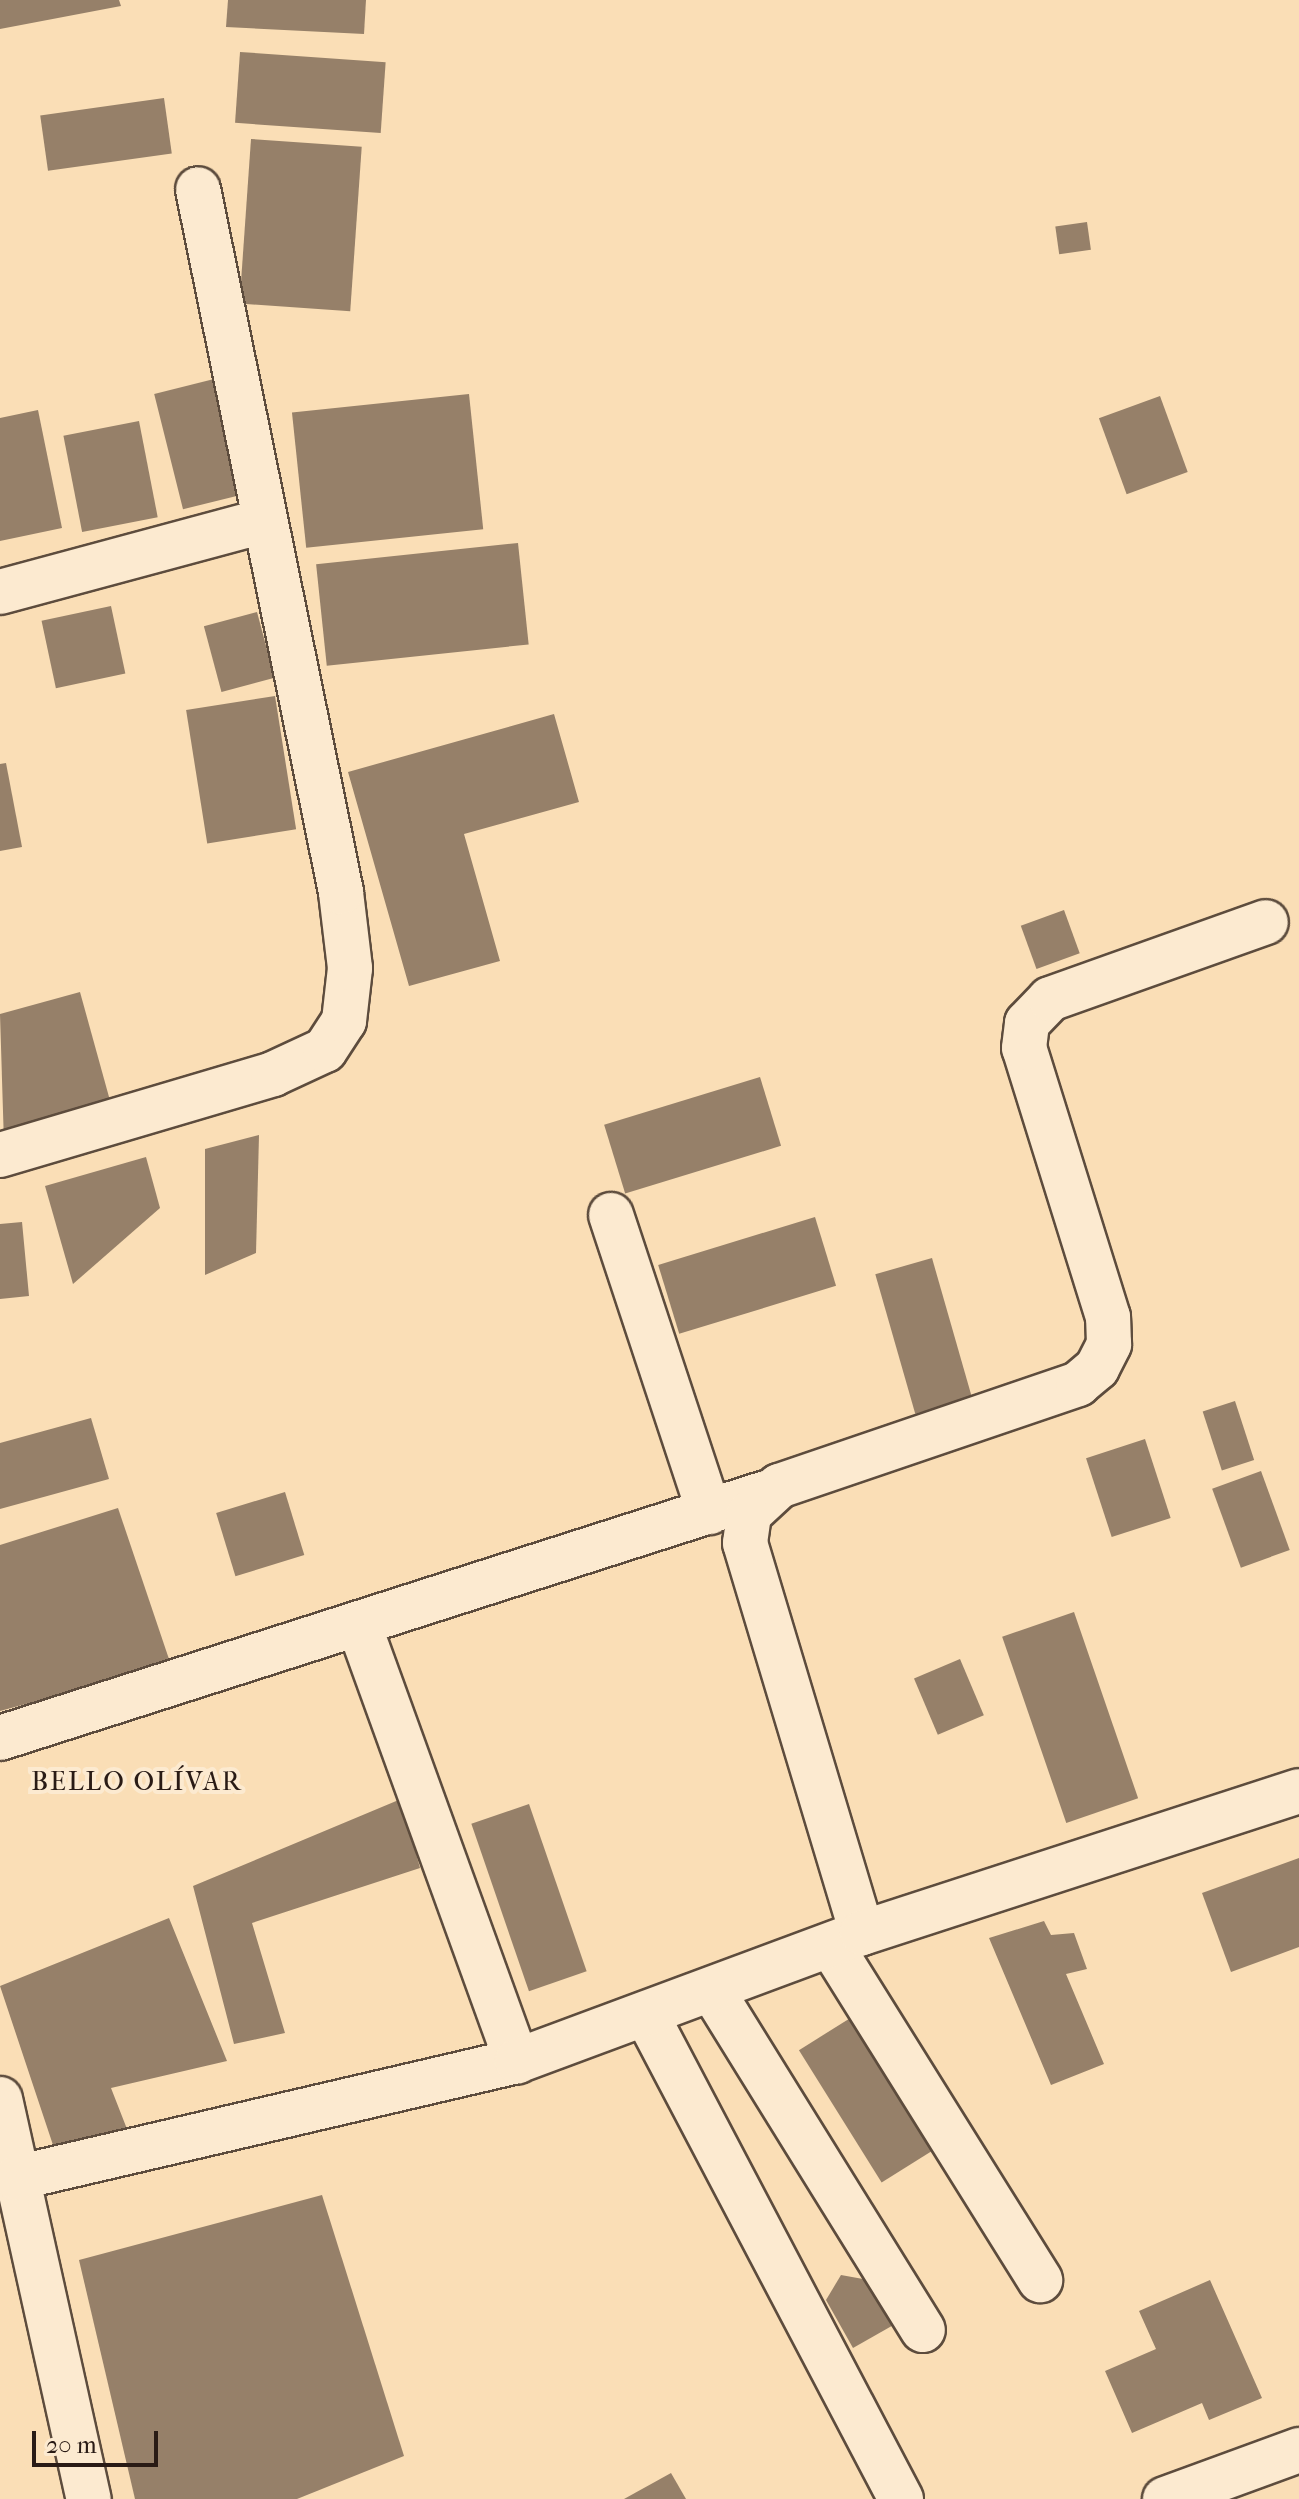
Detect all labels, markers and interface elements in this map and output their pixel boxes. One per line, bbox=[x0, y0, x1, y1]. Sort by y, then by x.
district label: BELLO OLÍVAR bbox=[31, 1766, 243, 1798]
scale bar bbox=[36, 2415, 162, 2465]
text: 20 m bbox=[46, 2431, 97, 2459]

